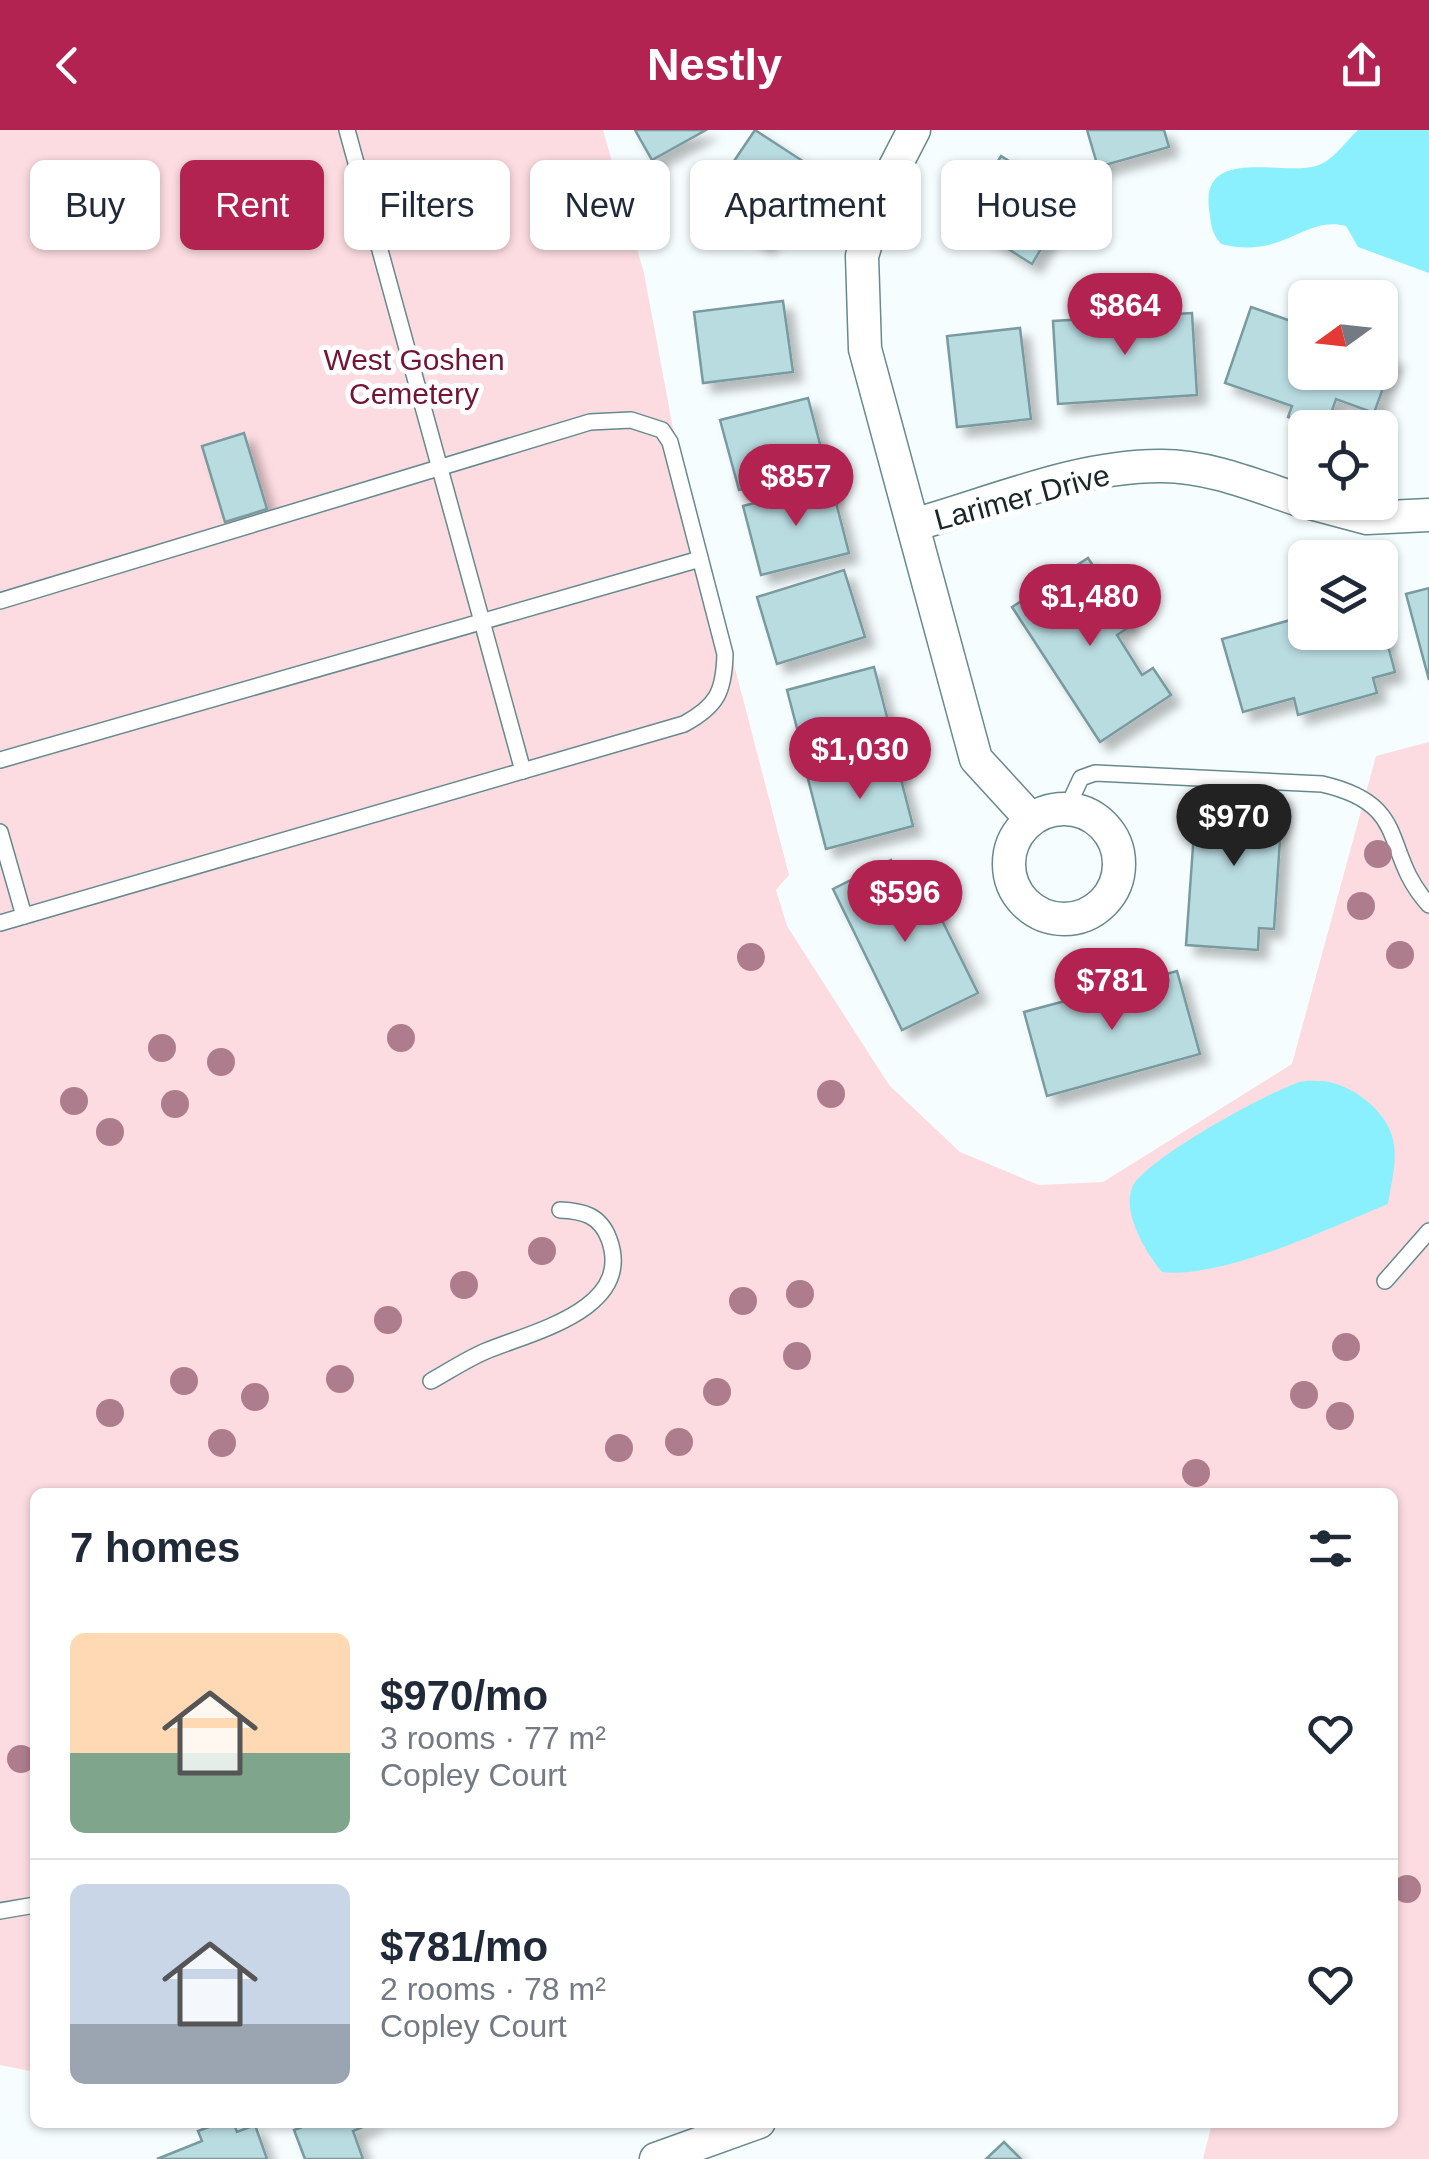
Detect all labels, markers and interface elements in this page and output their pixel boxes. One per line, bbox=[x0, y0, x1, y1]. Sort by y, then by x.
icon: back bbox=[40, 38, 95, 93]
icon: share bbox=[1334, 38, 1389, 93]
text: Nestly bbox=[647, 39, 782, 90]
chip: Buy bbox=[30, 160, 160, 250]
chip: Rent bbox=[180, 160, 324, 250]
chip: Filters bbox=[344, 160, 510, 250]
chip: New bbox=[530, 160, 670, 250]
chip: Apartment bbox=[690, 160, 921, 250]
chip: House bbox=[941, 160, 1112, 250]
pin: $864 bbox=[1066, 273, 1184, 358]
north arrow bbox=[1288, 280, 1398, 390]
map controls bbox=[1288, 280, 1398, 650]
text: $864 bbox=[1089, 287, 1161, 323]
park label: West Goshen Cemetery bbox=[323, 343, 505, 410]
button: locate bbox=[1288, 410, 1398, 520]
pin: $857 bbox=[737, 444, 855, 529]
text: $857 bbox=[760, 458, 832, 494]
street label: Larimer Drive bbox=[931, 458, 1113, 536]
button: layers bbox=[1288, 540, 1398, 650]
pin: $1,480 bbox=[1009, 564, 1171, 649]
text: $1,480 bbox=[1041, 578, 1139, 614]
pin: $1,030 bbox=[779, 717, 941, 802]
text: $1,030 bbox=[811, 731, 909, 767]
pin: $970 bbox=[1175, 784, 1293, 869]
text: $970 bbox=[1198, 798, 1270, 834]
pin: $596 bbox=[846, 860, 964, 945]
text: $596 bbox=[869, 874, 941, 910]
pin: $781 bbox=[1053, 948, 1171, 1033]
text: $781 bbox=[1076, 962, 1148, 998]
icon: filters bbox=[1303, 1521, 1358, 1576]
text: 7 homes bbox=[70, 1524, 240, 1571]
text: $970/mo bbox=[380, 1672, 548, 1719]
icon: home bbox=[150, 1673, 270, 1793]
icon: heart bbox=[1303, 1706, 1358, 1761]
text: 3 rooms · 77 m² bbox=[380, 1720, 606, 1756]
text: Copley Court bbox=[380, 1757, 567, 1793]
text: $781/mo bbox=[380, 1923, 548, 1970]
icon: home bbox=[150, 1924, 270, 2044]
icon: heart bbox=[1303, 1957, 1358, 2012]
text: 2 rooms · 78 m² bbox=[380, 1971, 606, 2007]
text: Copley Court bbox=[380, 2008, 567, 2044]

